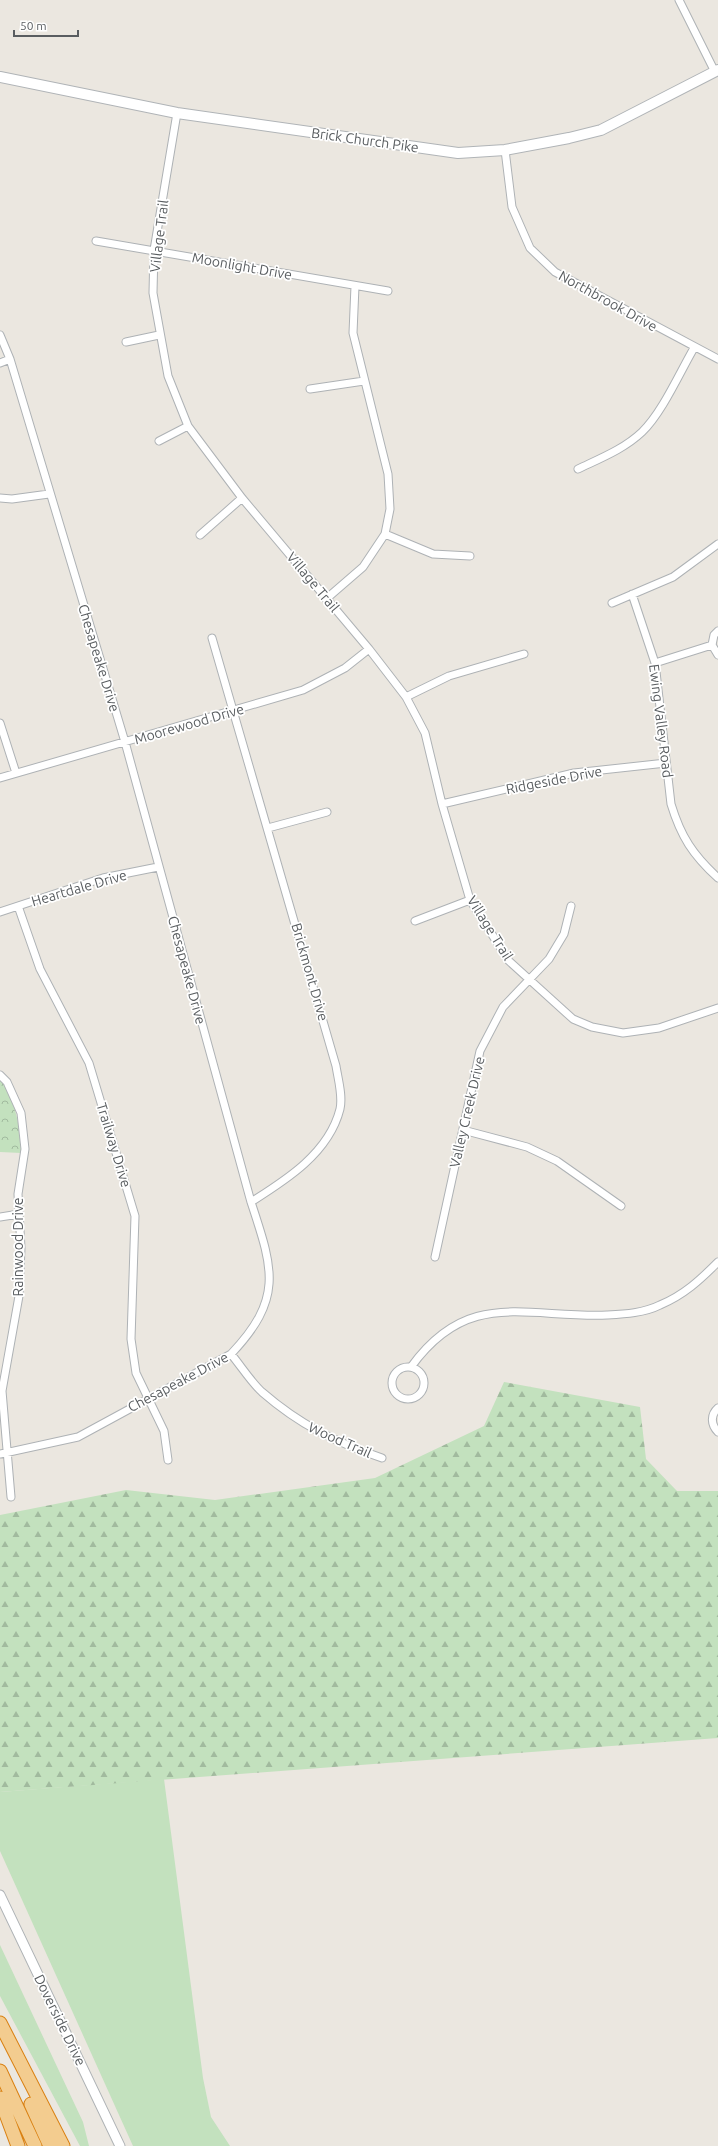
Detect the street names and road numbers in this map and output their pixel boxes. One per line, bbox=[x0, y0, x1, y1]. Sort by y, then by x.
street label: Brick Church Pike bbox=[310, 125, 420, 155]
street label: Village Trail bbox=[147, 198, 171, 273]
street label: Moonlight Drive bbox=[191, 249, 293, 283]
street label: Northbrook Drive bbox=[556, 267, 660, 335]
street label: Village Trail bbox=[283, 549, 343, 615]
street label: Chesapeake Drive bbox=[75, 602, 123, 714]
street label: Ewing Valley Road bbox=[646, 663, 676, 779]
street label: Moorewood Drive bbox=[132, 701, 246, 747]
street label: Ridgeside Drive bbox=[504, 763, 604, 797]
street label: Heartdale Drive bbox=[29, 867, 129, 909]
street label: Village Trail bbox=[464, 893, 516, 964]
street label: Chesapeake Drive bbox=[165, 914, 209, 1026]
street label: Brickmont Drive bbox=[288, 921, 332, 1023]
street label: Valley Creek Drive bbox=[446, 1055, 488, 1169]
street label: Trailway Drive bbox=[93, 1101, 135, 1189]
street label: Rainwood Drive bbox=[10, 1198, 26, 1297]
street label: Chesapeake Drive bbox=[125, 1349, 231, 1415]
street label: Wood Trail bbox=[306, 1419, 374, 1461]
street label: Doverside Drive bbox=[31, 1972, 89, 2068]

